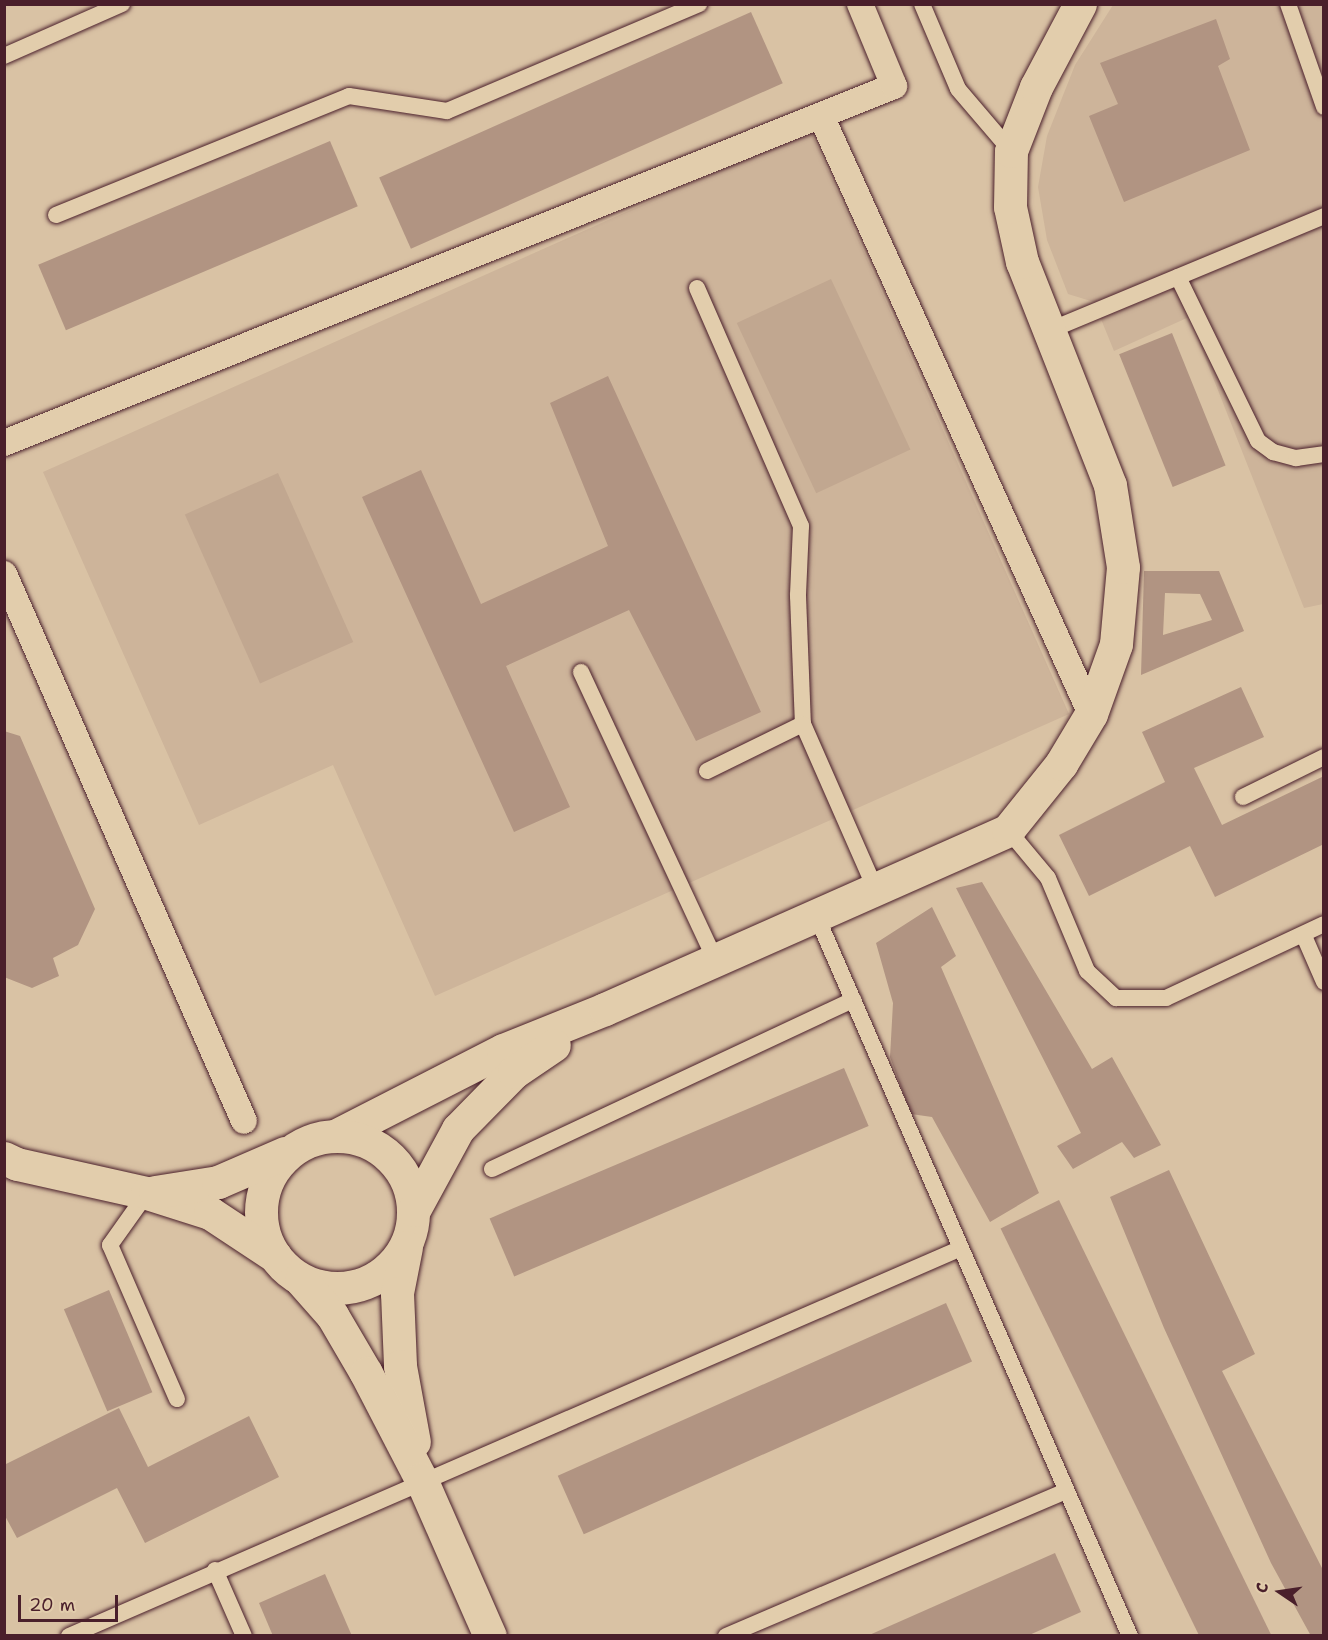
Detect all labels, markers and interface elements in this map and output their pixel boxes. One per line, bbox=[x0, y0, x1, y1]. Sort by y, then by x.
north arrow bbox=[1250, 1562, 1310, 1622]
text: С bbox=[1251, 1581, 1273, 1595]
scale bar bbox=[21, 1583, 122, 1621]
text: 20 m bbox=[29, 1593, 75, 1617]

